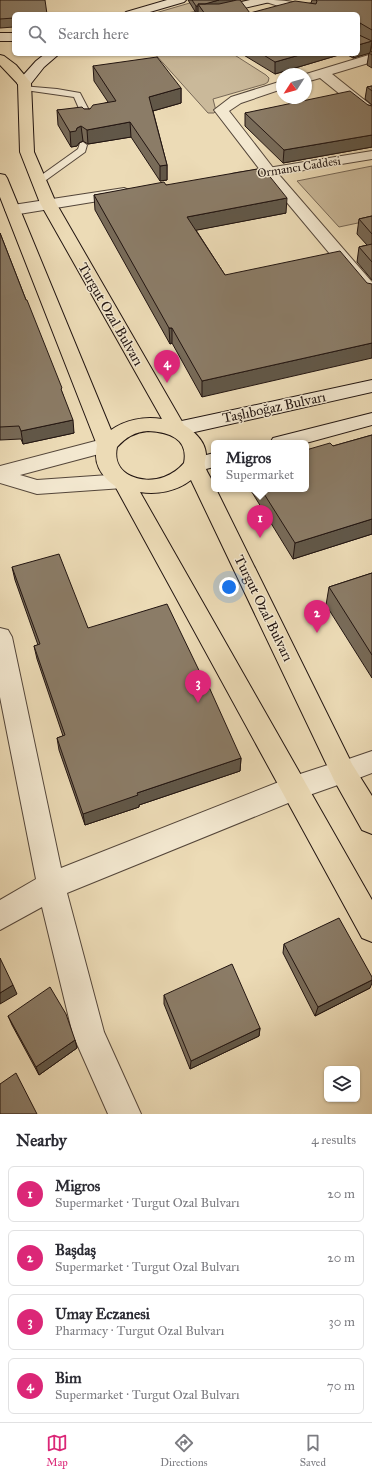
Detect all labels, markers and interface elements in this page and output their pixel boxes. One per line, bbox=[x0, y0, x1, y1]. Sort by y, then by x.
search box bbox=[12, 12, 360, 56]
icon: search bbox=[26, 23, 48, 45]
text: Search here bbox=[58, 25, 129, 43]
north arrow bbox=[276, 68, 312, 104]
street label: Ormancı Caddesi bbox=[256, 153, 342, 181]
street label: Turgut Ozal Bulvarı bbox=[74, 260, 147, 369]
pin: 4 bbox=[154, 350, 180, 383]
street label: Taşlıboğaz Bulvarı bbox=[221, 388, 328, 427]
popup bbox=[211, 440, 309, 492]
text: Migros bbox=[226, 449, 271, 467]
text: Supermarket bbox=[226, 467, 294, 483]
pin: 1 bbox=[247, 505, 273, 538]
street label: Turgut Ozal Bulvarı bbox=[230, 552, 297, 664]
your location bbox=[219, 577, 239, 597]
pin: 2 bbox=[304, 600, 330, 633]
pin: 3 bbox=[185, 670, 211, 703]
map controls bbox=[324, 1066, 360, 1102]
button: layers bbox=[324, 1066, 360, 1102]
text: Nearby bbox=[16, 1130, 67, 1151]
text: 4 results bbox=[311, 1132, 356, 1148]
text: Migros bbox=[55, 1177, 100, 1195]
text: 1 bbox=[27, 1186, 33, 1202]
text: 20 m bbox=[327, 1186, 355, 1202]
text: Supermarket · Turgut Ozal Bulvarı bbox=[55, 1195, 240, 1211]
text: Başdaş bbox=[55, 1241, 96, 1259]
text: 2 bbox=[27, 1250, 33, 1266]
text: 20 m bbox=[327, 1250, 355, 1266]
text: Supermarket · Turgut Ozal Bulvarı bbox=[55, 1259, 240, 1275]
text: Umay Eczanesi bbox=[55, 1305, 150, 1323]
text: 3 bbox=[27, 1314, 33, 1330]
text: 30 m bbox=[329, 1314, 355, 1330]
text: Pharmacy · Turgut Ozal Bulvarı bbox=[55, 1323, 224, 1339]
text: Bim bbox=[55, 1369, 82, 1387]
text: 4 bbox=[26, 1378, 34, 1394]
text: 70 m bbox=[327, 1378, 355, 1394]
text: Supermarket · Turgut Ozal Bulvarı bbox=[55, 1387, 240, 1403]
tab: Map bbox=[46, 1432, 68, 1469]
tab: Directions bbox=[160, 1432, 208, 1469]
tab: Saved bbox=[300, 1432, 326, 1469]

